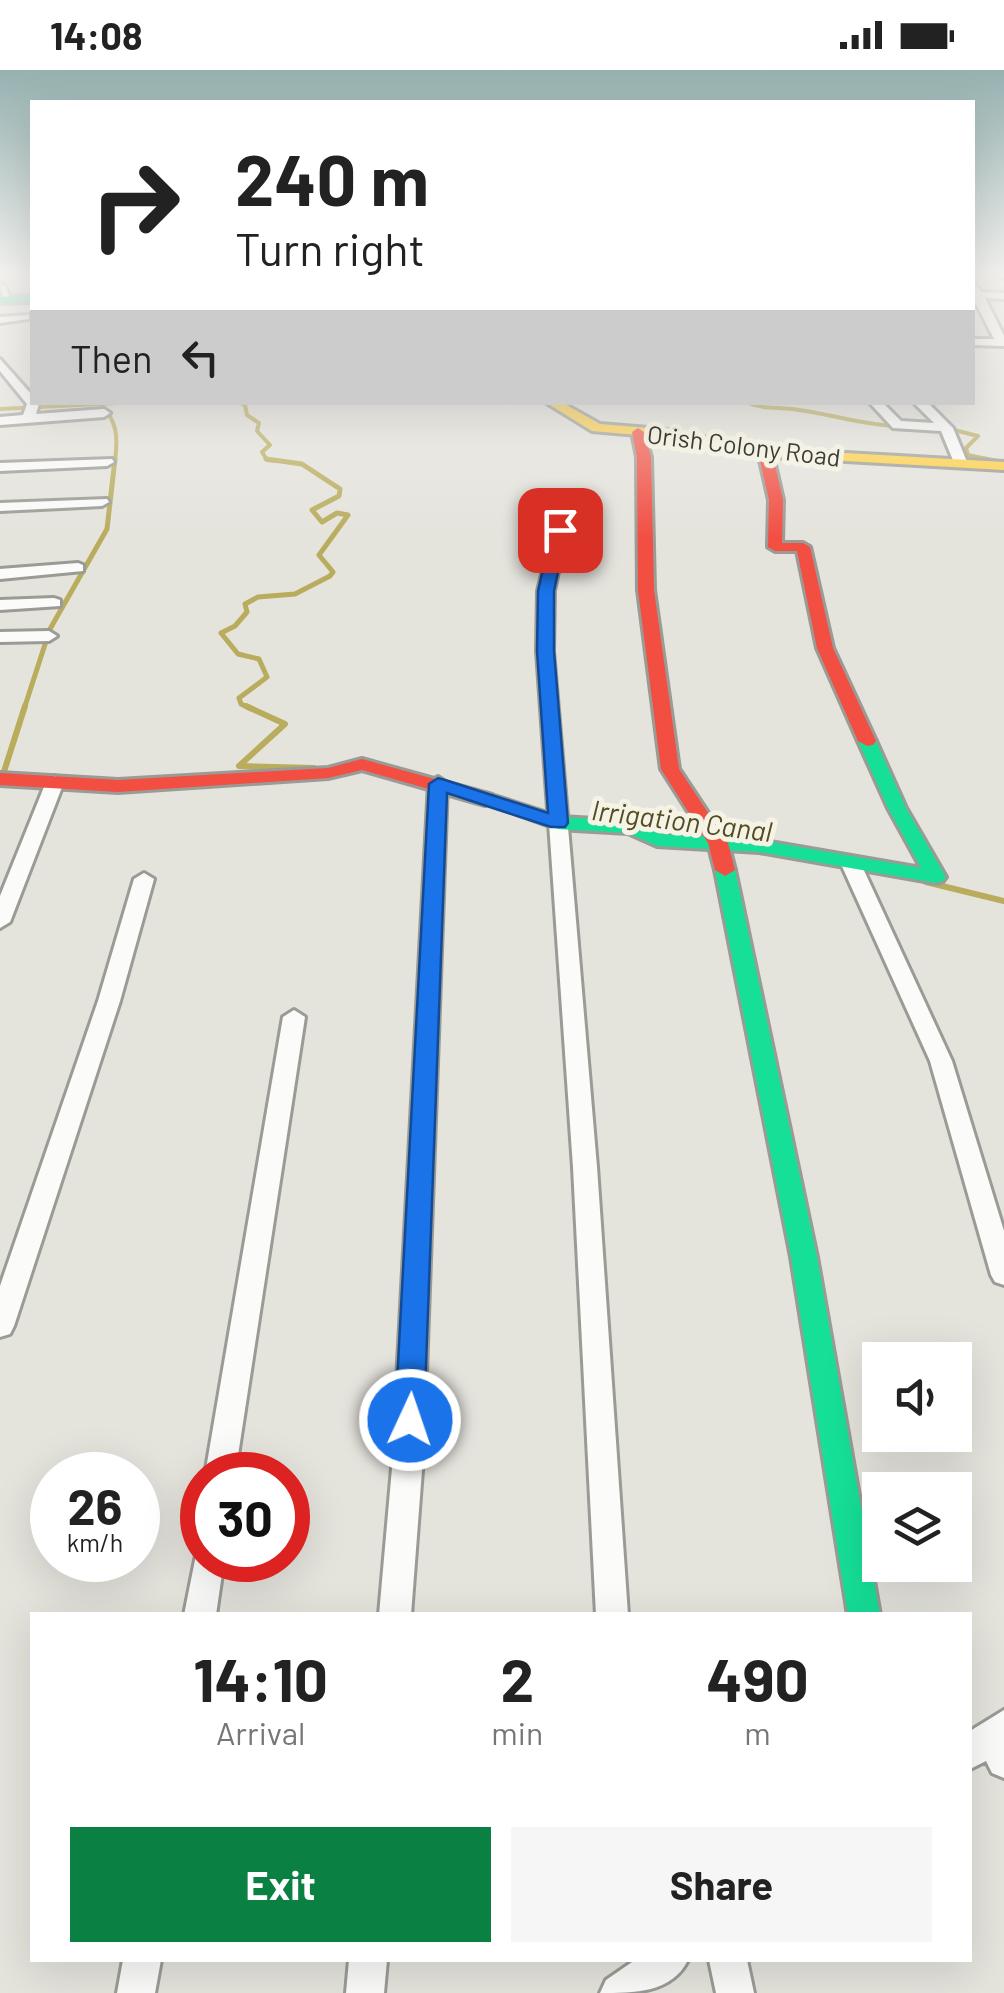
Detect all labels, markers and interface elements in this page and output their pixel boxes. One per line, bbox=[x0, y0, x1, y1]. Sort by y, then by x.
text: 14:08 bbox=[50, 12, 143, 58]
text: 240 m bbox=[235, 136, 429, 220]
icon: right bbox=[70, 140, 200, 270]
text: Turn right bbox=[235, 221, 425, 275]
icon: left bbox=[173, 330, 228, 385]
text: Then bbox=[70, 335, 153, 381]
street label: Orish Colony Road bbox=[646, 418, 842, 472]
pin bbox=[518, 488, 603, 573]
icon: arrive bbox=[533, 503, 588, 558]
water label: Irrigation Canal bbox=[590, 792, 774, 848]
map controls bbox=[862, 1342, 972, 1582]
button: sound bbox=[862, 1342, 972, 1452]
position arrow bbox=[358, 1368, 462, 1472]
speed limit sign: 30 bbox=[180, 1452, 310, 1582]
button: layers bbox=[862, 1472, 972, 1582]
text: 26 bbox=[68, 1475, 122, 1535]
text: km/h bbox=[67, 1527, 123, 1557]
text: 14:10 bbox=[193, 1642, 328, 1714]
text: 2 bbox=[500, 1642, 534, 1714]
text: 490 bbox=[706, 1642, 809, 1714]
text: Arrival bbox=[216, 1713, 305, 1751]
text: min bbox=[491, 1713, 543, 1751]
text: m bbox=[744, 1713, 771, 1751]
button: Exit bbox=[70, 1827, 491, 1942]
button: Share bbox=[511, 1827, 932, 1942]

